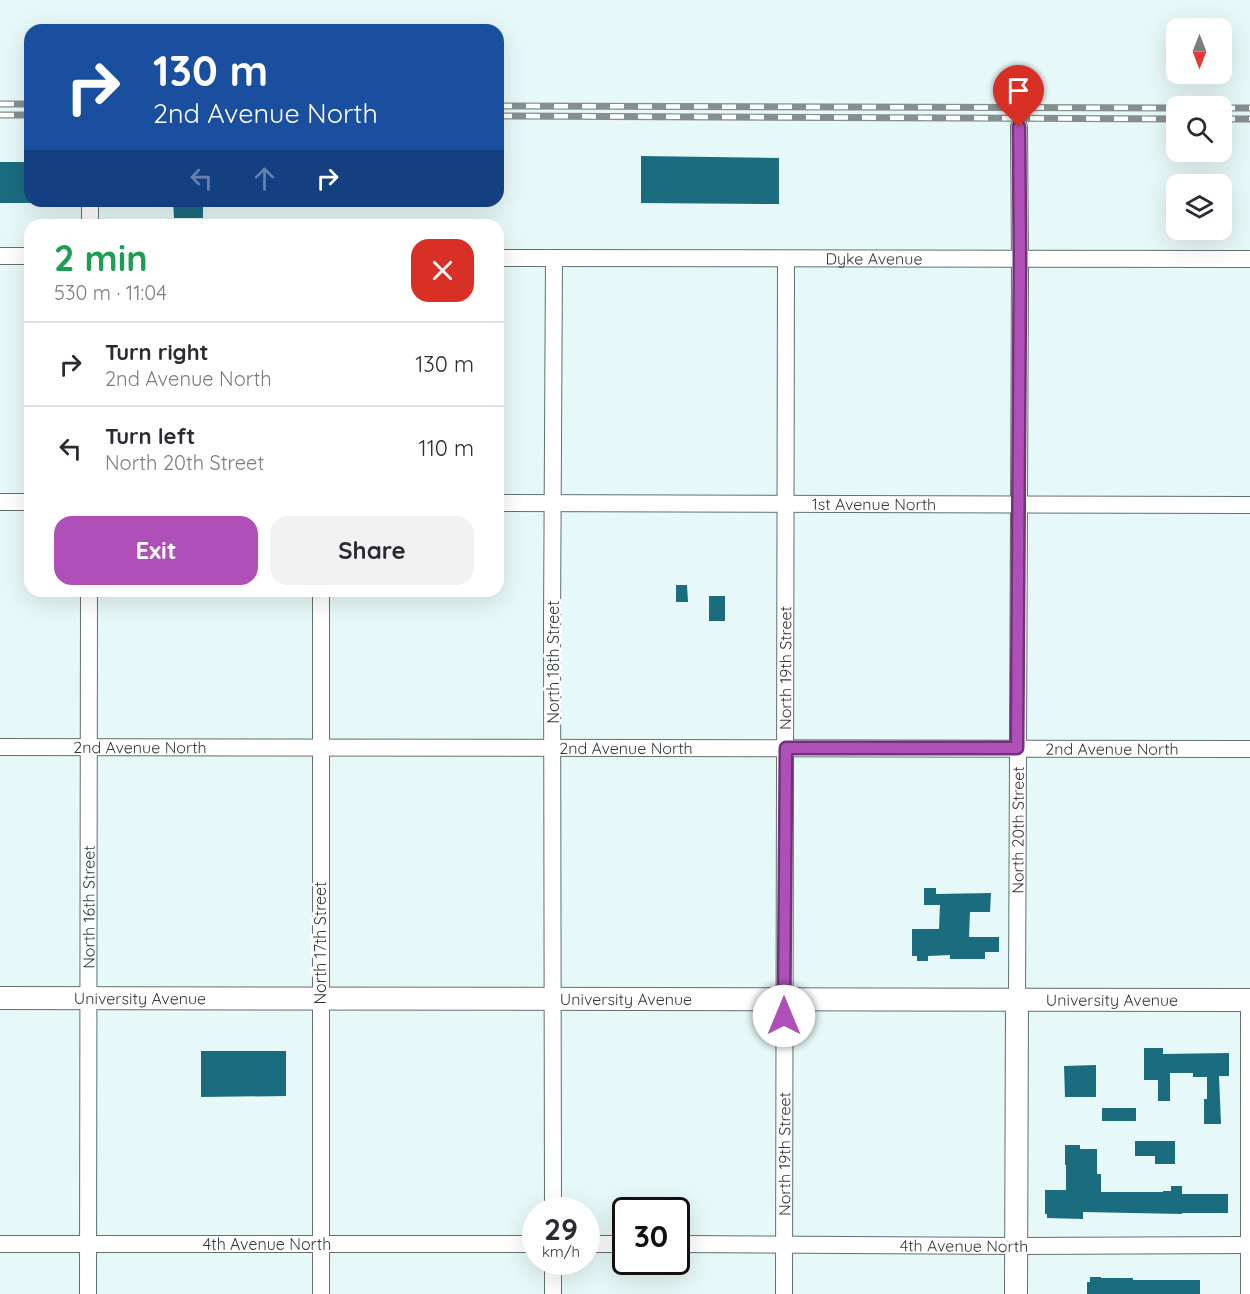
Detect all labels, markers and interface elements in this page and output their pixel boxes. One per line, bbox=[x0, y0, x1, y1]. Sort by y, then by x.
north arrow bbox=[1166, 18, 1232, 84]
map controls bbox=[1166, 18, 1232, 240]
text: 130 m bbox=[153, 44, 268, 97]
icon: right bbox=[54, 48, 132, 126]
pin bbox=[993, 65, 1044, 127]
icon: arrive bbox=[1002, 74, 1035, 107]
text: 2nd Avenue North bbox=[153, 96, 378, 130]
button: search bbox=[1166, 96, 1232, 162]
icon: left bbox=[185, 162, 218, 195]
icon: ahead bbox=[248, 162, 281, 195]
icon: right bbox=[311, 162, 344, 195]
button: layers bbox=[1166, 174, 1232, 240]
text: 2 min bbox=[54, 235, 148, 280]
button: close bbox=[411, 239, 474, 302]
street label: Dyke Avenue bbox=[825, 248, 923, 269]
text: 530 m · 11:04 bbox=[54, 280, 167, 305]
text: Turn right bbox=[105, 338, 209, 366]
icon: right bbox=[54, 348, 87, 381]
text: 130 m bbox=[415, 350, 474, 378]
text: 2nd Avenue North bbox=[105, 366, 272, 391]
text: Turn left bbox=[105, 422, 195, 450]
icon: left bbox=[54, 432, 87, 465]
text: 110 m bbox=[419, 434, 474, 462]
text: North 20th Street bbox=[105, 450, 264, 475]
street label: 1st Avenue North bbox=[812, 494, 936, 514]
button: Exit bbox=[54, 516, 258, 585]
button: Share bbox=[270, 516, 474, 585]
street label: North 18th Street bbox=[543, 600, 563, 724]
street label: North 19th Street bbox=[775, 606, 795, 730]
street label: 2nd Avenue North bbox=[73, 737, 207, 757]
street label: 2nd Avenue North bbox=[559, 738, 693, 758]
street label: 2nd Avenue North bbox=[1045, 739, 1179, 759]
street label: North 20th Street bbox=[1007, 766, 1028, 894]
street label: North 16th Street bbox=[78, 845, 99, 969]
street label: North 17th Street bbox=[310, 881, 330, 1005]
position arrow bbox=[752, 984, 816, 1048]
street label: University Avenue bbox=[74, 988, 206, 1008]
street label: University Avenue bbox=[560, 989, 692, 1009]
street label: University Avenue bbox=[1046, 990, 1178, 1010]
street label: North 19th Street bbox=[774, 1092, 794, 1216]
speed limit sign: 30 bbox=[612, 1197, 690, 1275]
text: 29 bbox=[544, 1210, 578, 1248]
street label: 4th Avenue North bbox=[203, 1234, 331, 1254]
street label: 4th Avenue North bbox=[900, 1235, 1028, 1256]
text: km/h bbox=[542, 1242, 580, 1261]

